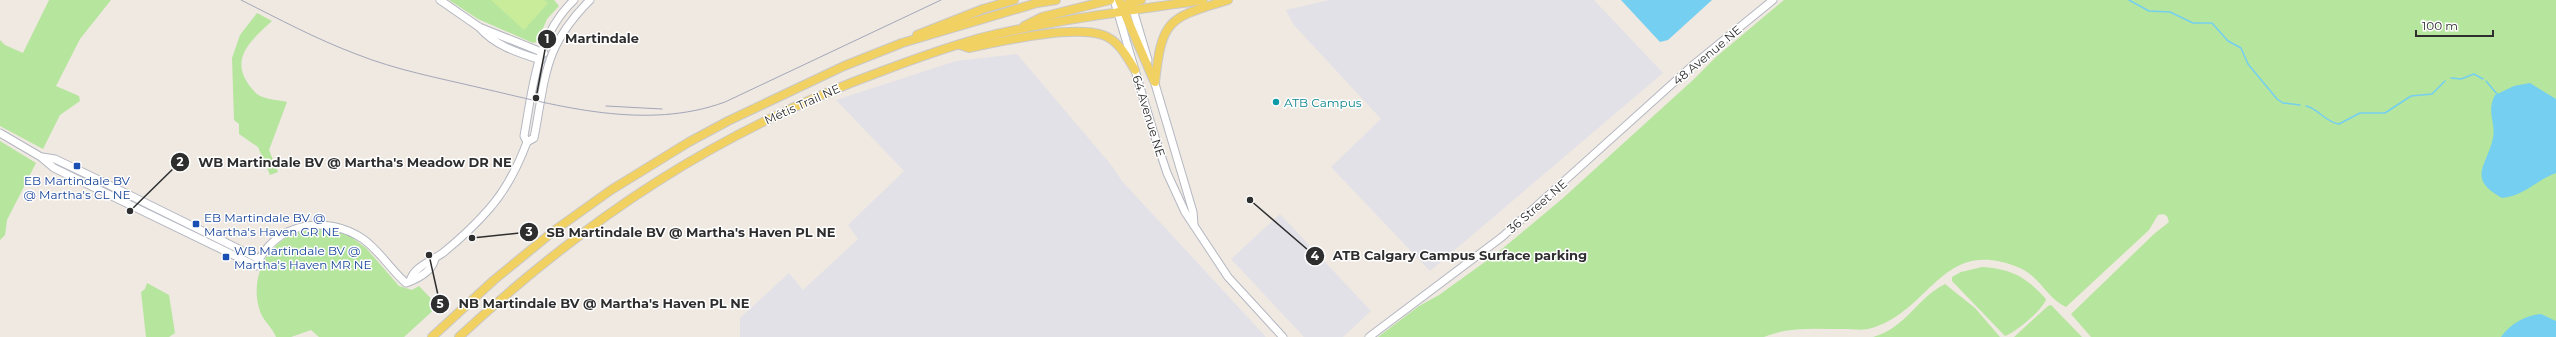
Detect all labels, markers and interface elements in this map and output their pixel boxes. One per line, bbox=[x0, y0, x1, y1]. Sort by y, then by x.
scale bar bbox=[2416, 12, 2493, 38]
text: 100 m bbox=[2422, 18, 2458, 33]
street label: 48 Avenue NE bbox=[1670, 22, 1744, 88]
callout: Martindale bbox=[537, 26, 647, 51]
text: Martindale bbox=[565, 30, 639, 46]
text: 1 bbox=[545, 31, 549, 46]
street label: 64 Avenue NE bbox=[1129, 73, 1169, 159]
street label: Métis Trail NE bbox=[762, 81, 842, 127]
place label: ATB Campus bbox=[1284, 95, 1362, 110]
marker: ATB Campus bbox=[1271, 97, 1281, 107]
callout: WB Martindale BV @ Martha's Meadow DR NE bbox=[170, 150, 520, 175]
text: 2 bbox=[176, 154, 184, 169]
text: WB Martindale BV @ Martha's Meadow DR NE bbox=[198, 154, 512, 170]
marker: EB Martindale BV @ Martha's CL NE bbox=[72, 161, 82, 171]
place label: EB Martindale BV @ Martha's CL NE bbox=[23, 173, 131, 202]
street label: 36 Street NE bbox=[1504, 176, 1570, 236]
place label: EB Martindale BV @ Martha's Haven GR NE bbox=[204, 210, 339, 239]
marker: EB Martindale BV @ Martha's Haven GR NE bbox=[191, 219, 201, 229]
callout: SB Martindale BV @ Martha's Haven PL NE bbox=[519, 220, 844, 245]
text: 3 bbox=[524, 224, 533, 239]
text: SB Martindale BV @ Martha's Haven PL NE bbox=[547, 224, 836, 240]
place label: WB Martindale BV @ Martha's Haven MR NE bbox=[234, 243, 372, 272]
callout: ATB Calgary Campus Surface parking bbox=[1305, 243, 1595, 268]
text: ATB Calgary Campus Surface parking bbox=[1332, 247, 1587, 263]
text: 4 bbox=[1311, 248, 1320, 263]
marker: WB Martindale BV @ Martha's Haven MR NE bbox=[221, 252, 231, 262]
callout: NB Martindale BV @ Martha's Haven PL NE bbox=[430, 291, 758, 316]
text: NB Martindale BV @ Martha's Haven PL NE bbox=[458, 295, 750, 311]
text: 5 bbox=[436, 296, 444, 311]

